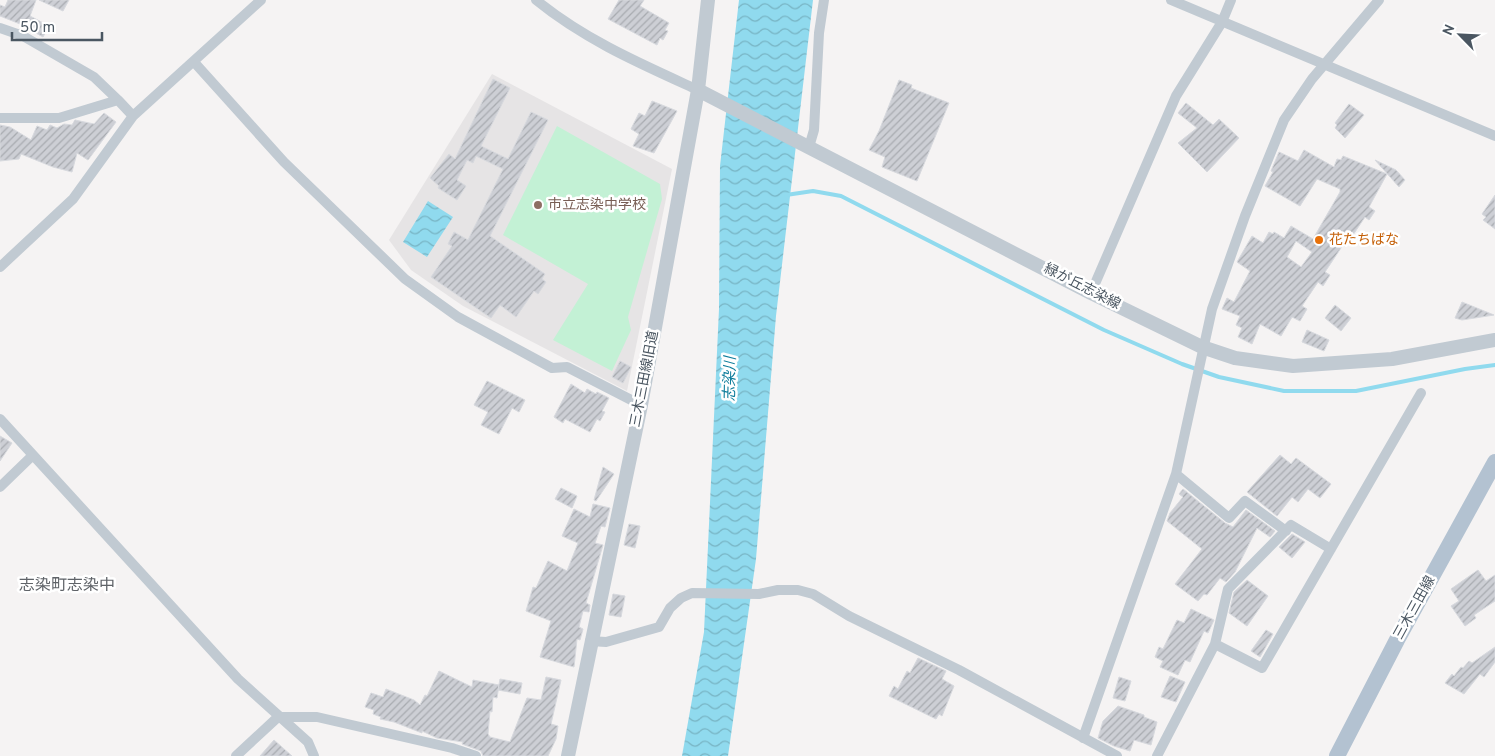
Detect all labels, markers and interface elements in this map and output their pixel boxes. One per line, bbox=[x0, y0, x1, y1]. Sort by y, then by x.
scale bar bbox=[12, 10, 102, 42]
north arrow bbox=[1435, 10, 1485, 60]
text: 50 m bbox=[20, 19, 55, 38]
text: N bbox=[1440, 22, 1459, 38]
place label: 市立志染中学校 bbox=[548, 196, 646, 214]
marker: 市立志染中学校 bbox=[532, 199, 544, 211]
place label: 花たちばな bbox=[1329, 232, 1399, 249]
marker: 花たちばな bbox=[1313, 234, 1325, 246]
street label: 緑が丘志染線 bbox=[1041, 259, 1124, 314]
street label: 三木三田線旧道 bbox=[627, 329, 663, 429]
water label: 志染川 bbox=[721, 354, 741, 402]
street label: 三木三田線 bbox=[1391, 573, 1439, 643]
district label: 志染町志染中 bbox=[19, 576, 115, 596]

